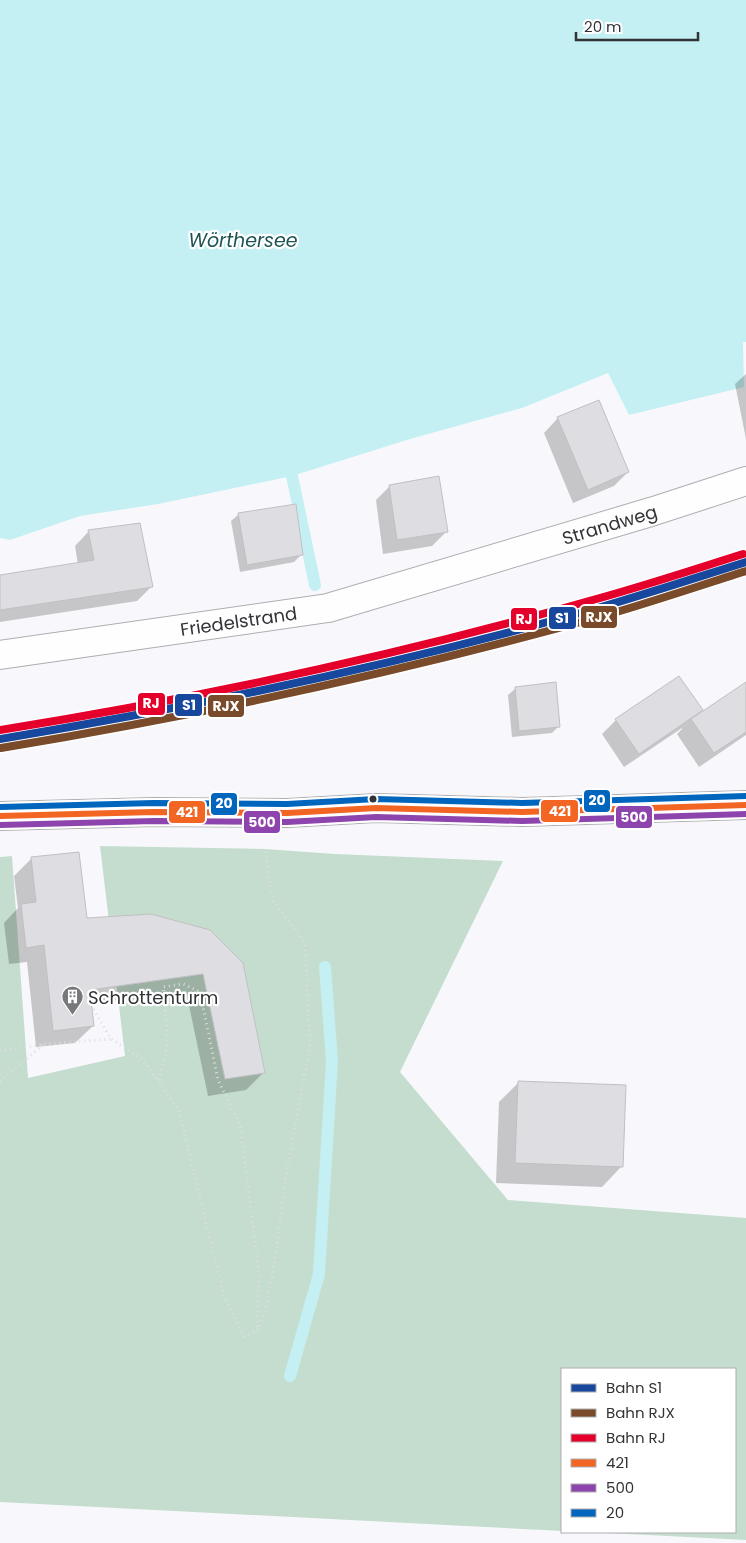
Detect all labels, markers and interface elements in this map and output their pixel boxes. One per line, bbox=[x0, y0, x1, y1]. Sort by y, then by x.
scale bar bbox=[576, 10, 698, 42]
text: 20 m bbox=[584, 16, 622, 37]
water label: Wörthersee bbox=[188, 227, 298, 254]
street label: Strandweg bbox=[559, 498, 660, 550]
street label: Friedelstrand bbox=[179, 600, 299, 642]
line badge: RJX bbox=[580, 605, 618, 629]
line badge: S1 bbox=[548, 606, 577, 630]
line badge: RJ bbox=[510, 607, 538, 631]
text: RJX bbox=[585, 607, 613, 627]
text: S1 bbox=[555, 608, 569, 628]
text: RJ bbox=[515, 609, 533, 629]
line badge: RJ bbox=[137, 692, 166, 716]
text: RJ bbox=[142, 693, 160, 713]
line badge: S1 bbox=[174, 693, 203, 717]
line badge: RJX bbox=[207, 694, 245, 718]
text: S1 bbox=[182, 695, 196, 715]
text: RJX bbox=[212, 696, 240, 716]
line badge: 20 bbox=[583, 789, 611, 813]
text: 20 bbox=[588, 790, 606, 810]
line badge: 20 bbox=[210, 792, 238, 816]
text: 20 bbox=[215, 793, 233, 813]
unlabelled marker bbox=[368, 794, 378, 804]
line badge: 421 bbox=[540, 799, 579, 823]
line badge: 421 bbox=[168, 800, 206, 824]
text: 421 bbox=[549, 801, 571, 821]
text: 421 bbox=[176, 802, 198, 822]
line badge: 500 bbox=[615, 805, 653, 829]
text: 500 bbox=[620, 807, 648, 827]
line badge: 500 bbox=[243, 810, 281, 834]
text: 500 bbox=[248, 812, 276, 832]
building icon: Schrottenturm bbox=[60, 985, 84, 1016]
place label: Schrottenturm bbox=[88, 985, 218, 1010]
legend bbox=[561, 1368, 736, 1533]
text: Bahn S1 bbox=[606, 1377, 662, 1398]
text: Bahn RJX bbox=[606, 1402, 675, 1423]
text: Bahn RJ bbox=[606, 1427, 666, 1448]
text: 421 bbox=[606, 1452, 629, 1473]
text: 500 bbox=[606, 1477, 634, 1498]
text: 20 bbox=[606, 1502, 624, 1523]

